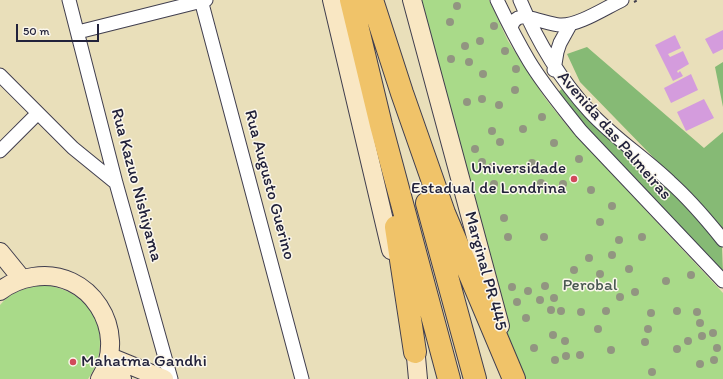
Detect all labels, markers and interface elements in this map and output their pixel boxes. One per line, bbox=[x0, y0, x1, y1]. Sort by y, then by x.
scale bar bbox=[18, 16, 101, 42]
text: 50 m bbox=[23, 24, 49, 38]
street label: Avenida das Palmeiras bbox=[553, 68, 675, 204]
street label: Rua Kazuo Nishiyama bbox=[106, 106, 166, 264]
street label: Rua Augusto Guerino bbox=[239, 108, 299, 262]
place label: Universidade Estadual de Londrina bbox=[411, 159, 566, 199]
marker: Universidade Estadual de Londrina bbox=[569, 174, 579, 184]
street label: Marginal PR 445 bbox=[459, 209, 511, 333]
park label: Perobal bbox=[562, 276, 618, 296]
place label: Mahatma Gandhi bbox=[81, 352, 207, 372]
marker: Mahatma Gandhi bbox=[68, 357, 78, 367]

